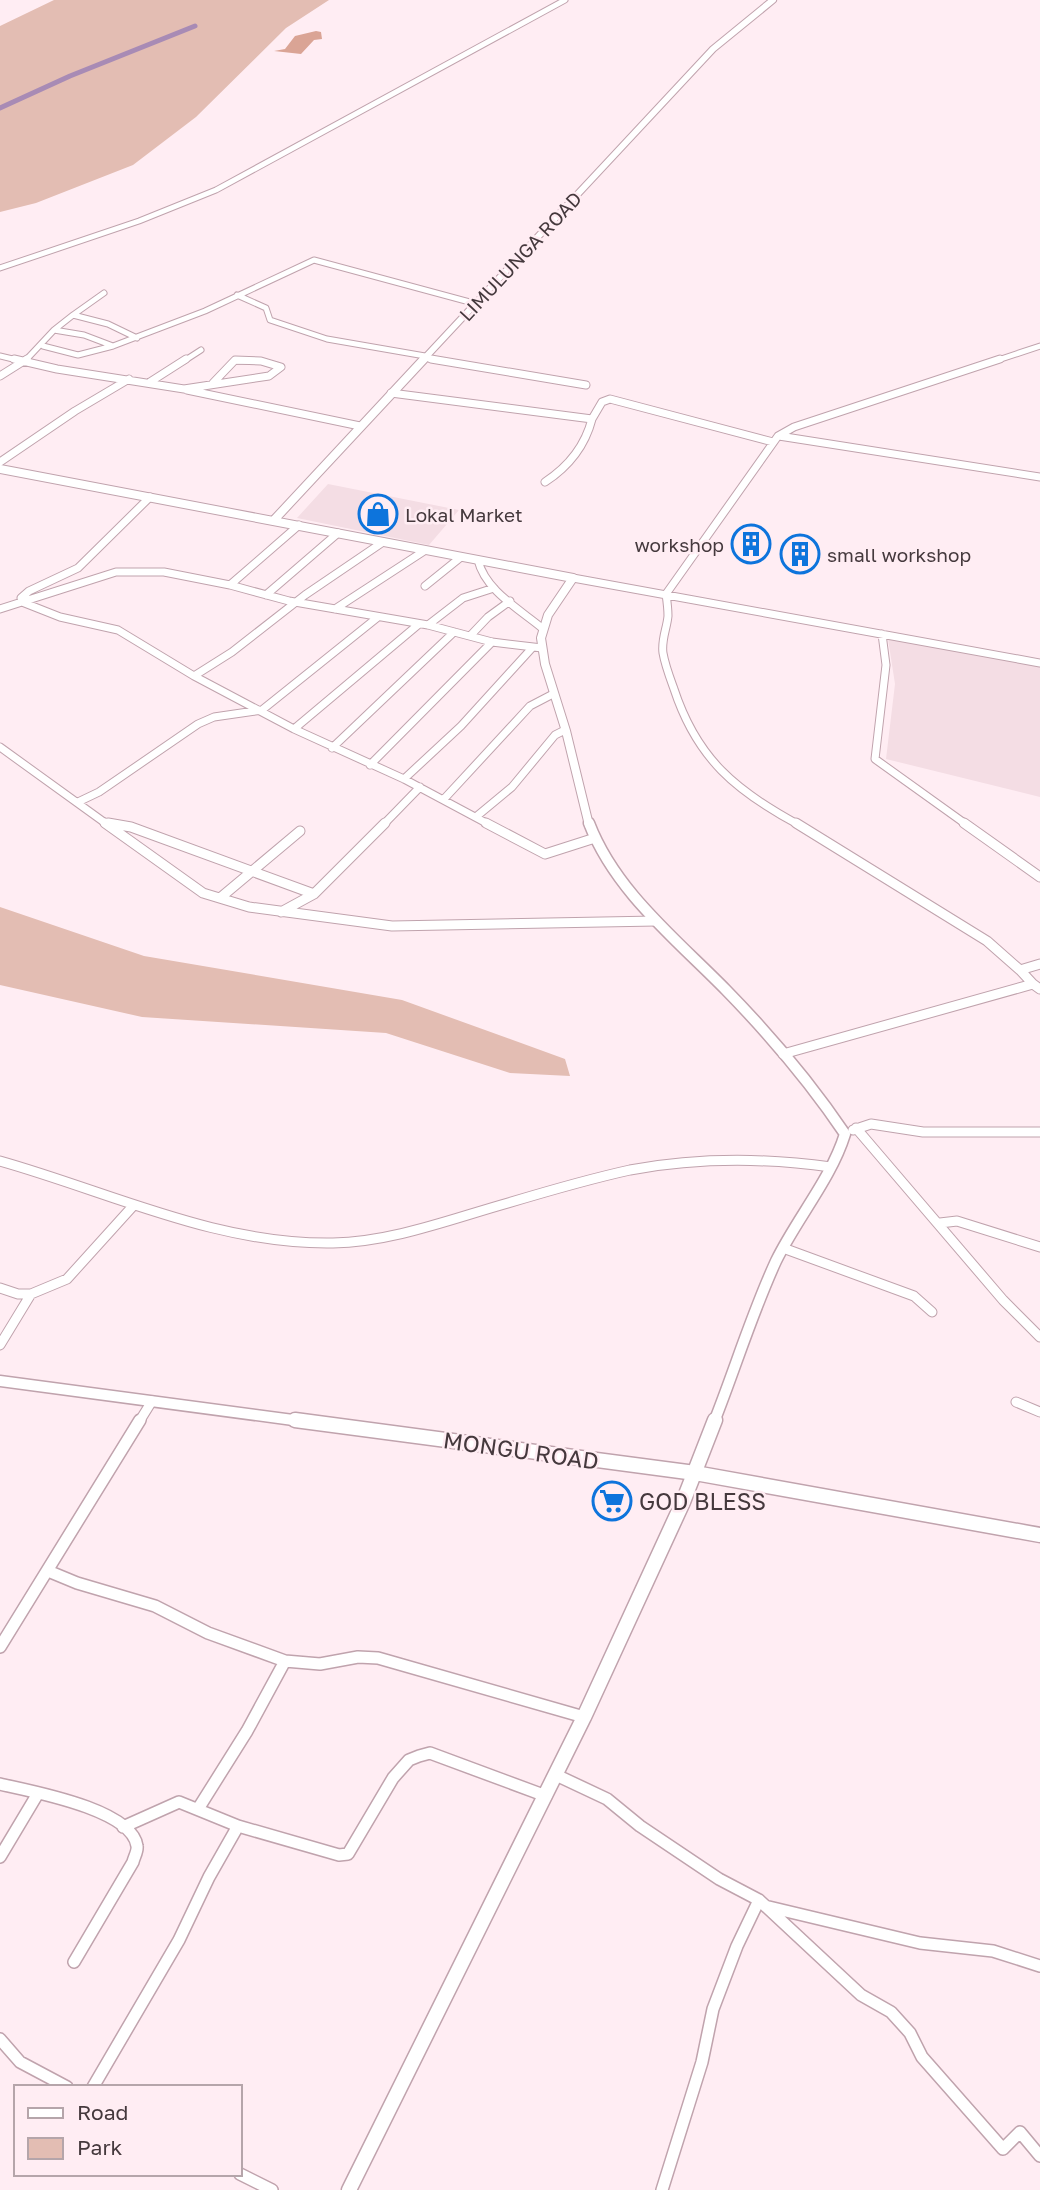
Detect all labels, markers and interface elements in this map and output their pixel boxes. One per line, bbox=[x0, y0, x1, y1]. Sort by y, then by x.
street label: LIMULUNGA ROAD bbox=[454, 186, 586, 326]
shop icon: Lokal Market bbox=[357, 493, 399, 535]
place label: Lokal Market bbox=[405, 503, 523, 526]
building icon: workshop bbox=[730, 523, 772, 565]
place label: workshop bbox=[634, 533, 724, 556]
building icon: small workshop bbox=[779, 533, 821, 575]
place label: small workshop bbox=[827, 543, 971, 566]
street label: MONGU ROAD bbox=[441, 1425, 601, 1475]
supermarket icon: GOD BLESS bbox=[591, 1480, 633, 1522]
place label: GOD BLESS bbox=[639, 1487, 766, 1515]
legend bbox=[14, 2085, 242, 2176]
text: Road bbox=[77, 2099, 128, 2125]
text: Park bbox=[77, 2134, 123, 2160]

